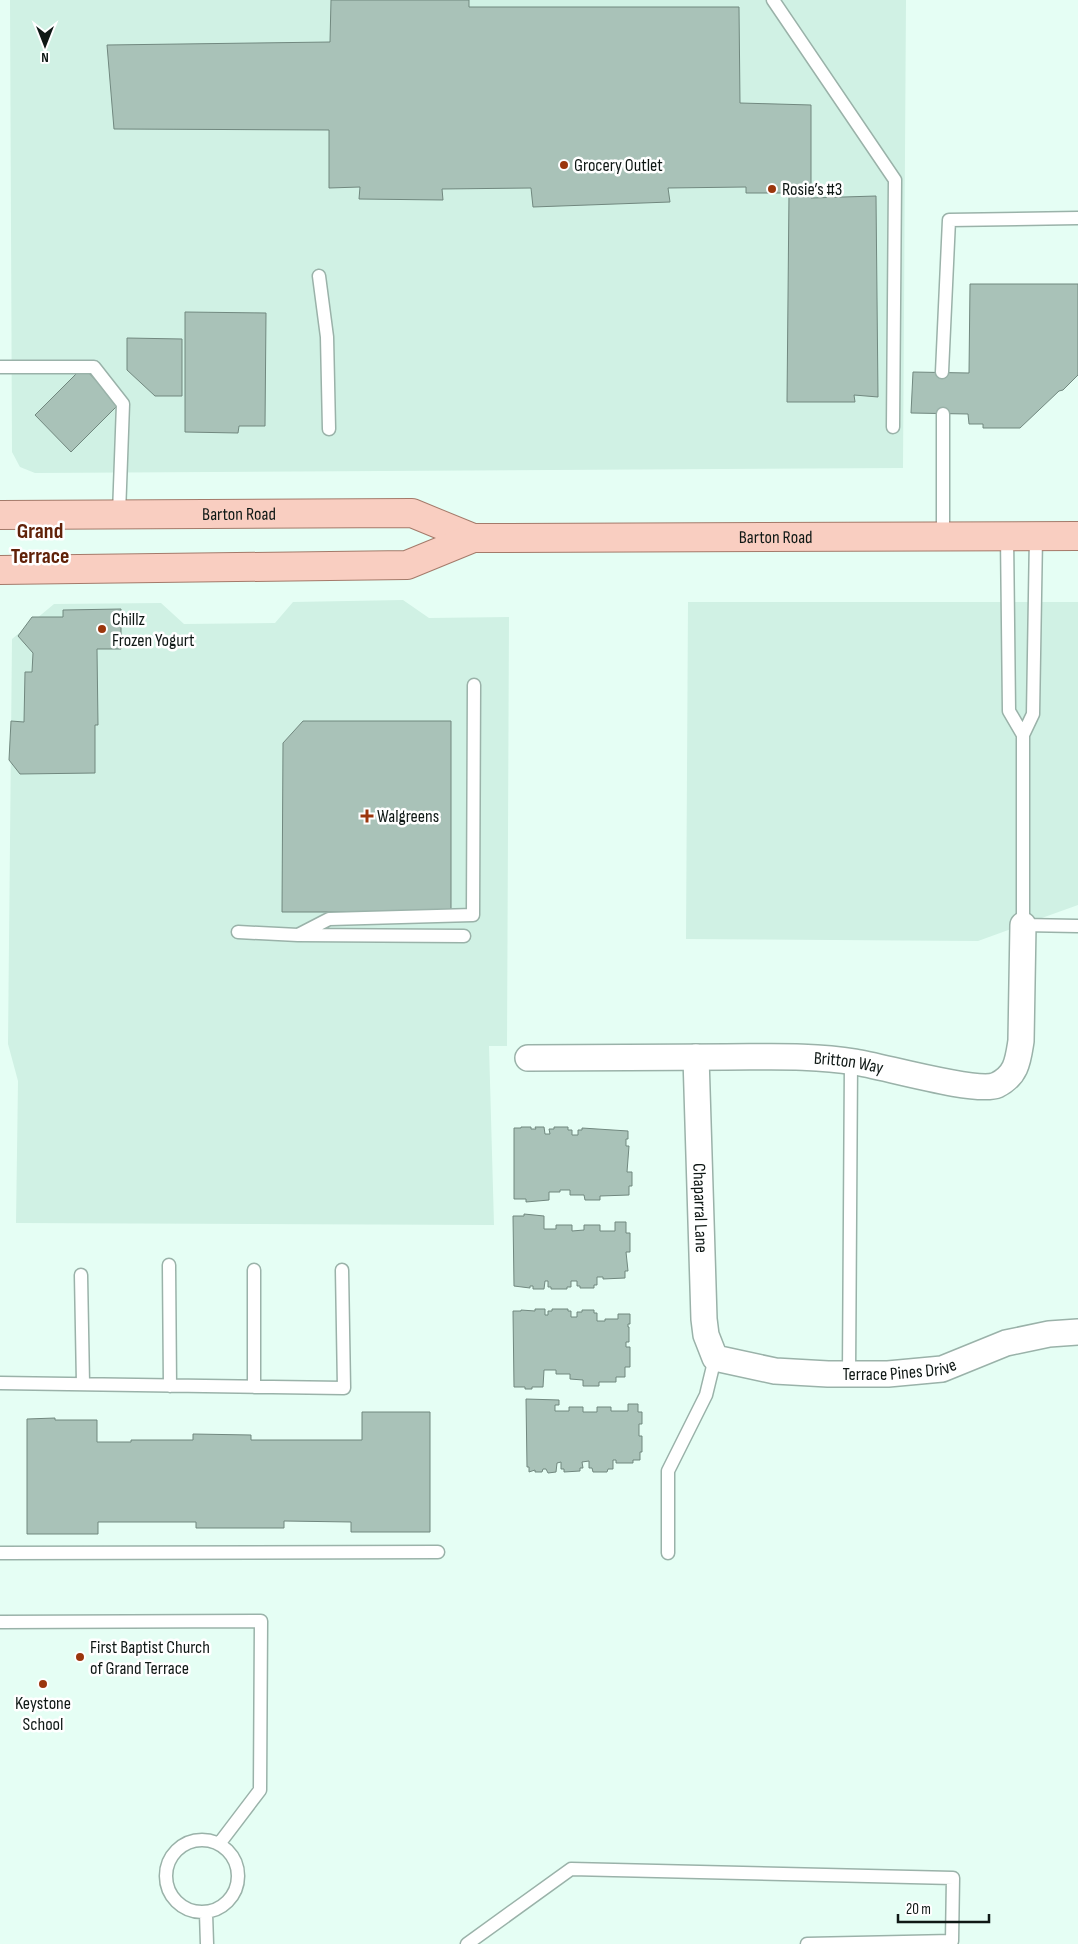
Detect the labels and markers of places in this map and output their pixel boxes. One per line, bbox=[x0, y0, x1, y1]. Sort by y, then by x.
place label: Grocery Outlet bbox=[574, 155, 663, 176]
marker: Grocery Outlet bbox=[558, 159, 570, 171]
place label: Rosie’s #3 bbox=[782, 179, 842, 200]
marker: Rosie’s #3 bbox=[766, 183, 778, 195]
place label: Chillz Frozen Yogurt bbox=[112, 609, 195, 651]
marker: Chillz Frozen Yogurt bbox=[96, 623, 108, 635]
place label: Walgreens bbox=[377, 806, 439, 827]
marker: Walgreens bbox=[361, 810, 373, 822]
place label: First Baptist Church of Grand Terrace bbox=[90, 1637, 210, 1679]
marker: First Baptist Church of Grand Terrace bbox=[74, 1651, 86, 1663]
marker: Keystone School bbox=[37, 1678, 49, 1690]
place label: Keystone School bbox=[15, 1693, 71, 1735]

